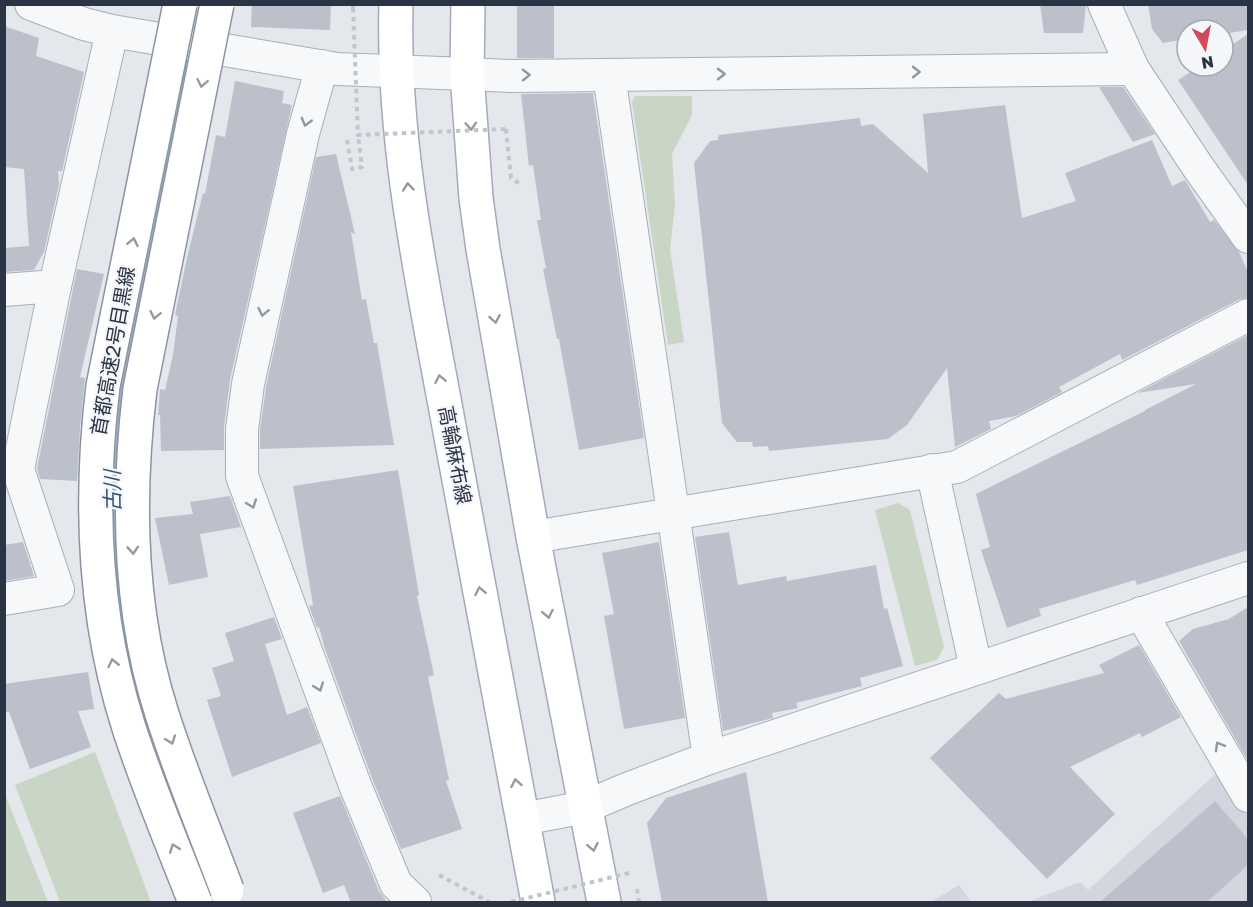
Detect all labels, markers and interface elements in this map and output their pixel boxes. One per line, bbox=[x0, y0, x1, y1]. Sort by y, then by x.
north arrow bbox=[1175, 18, 1235, 78]
text: N bbox=[1200, 52, 1215, 74]
one-way arrow bbox=[911, 65, 920, 78]
one-way arrow bbox=[716, 68, 725, 80]
one-way arrow bbox=[521, 69, 530, 82]
one-way arrow bbox=[196, 77, 209, 87]
one-way arrow bbox=[300, 117, 313, 127]
one-way arrow bbox=[464, 121, 477, 130]
one-way arrow bbox=[402, 182, 414, 191]
one-way arrow bbox=[125, 237, 138, 247]
street label: 首都高速2号目黒線 bbox=[85, 264, 139, 437]
one-way arrow bbox=[258, 307, 271, 317]
one-way arrow bbox=[149, 310, 162, 320]
one-way arrow bbox=[488, 314, 501, 324]
one-way arrow bbox=[435, 374, 447, 384]
street label: 高輪麻布線 bbox=[435, 403, 477, 506]
water label: 古川 bbox=[99, 468, 125, 512]
one-way arrow bbox=[245, 498, 258, 508]
one-way arrow bbox=[126, 545, 139, 554]
one-way arrow bbox=[475, 587, 487, 596]
one-way arrow bbox=[541, 609, 554, 619]
one-way arrow bbox=[107, 658, 120, 668]
one-way arrow bbox=[312, 681, 325, 691]
one-way arrow bbox=[163, 735, 176, 745]
one-way arrow bbox=[1215, 741, 1226, 752]
one-way arrow bbox=[511, 778, 523, 788]
one-way arrow bbox=[586, 842, 599, 852]
one-way arrow bbox=[169, 843, 181, 854]

